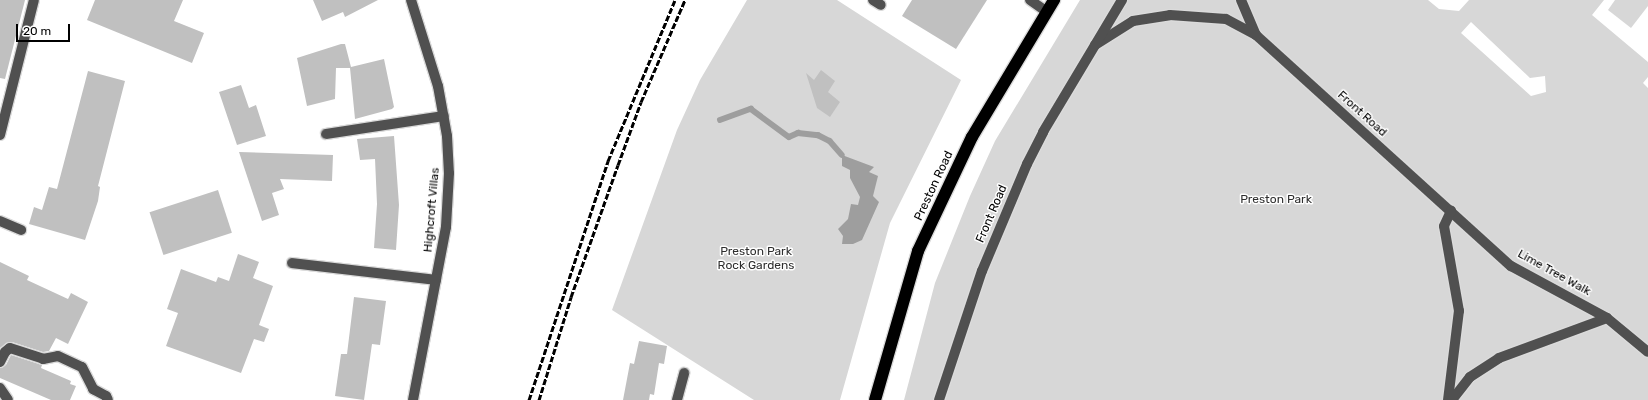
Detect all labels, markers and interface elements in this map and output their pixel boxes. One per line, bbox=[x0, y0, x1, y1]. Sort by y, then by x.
scale bar bbox=[18, 16, 72, 42]
text: 20 m bbox=[23, 24, 51, 38]
street label: Front Road bbox=[1334, 88, 1390, 140]
street label: Preston Road bbox=[912, 149, 956, 223]
street label: Highcroft Villas bbox=[421, 167, 443, 253]
street label: Front Road bbox=[973, 183, 1011, 245]
park label: Preston Park bbox=[1240, 193, 1312, 207]
park label: Preston Park Rock Gardens bbox=[718, 245, 794, 273]
street label: Lime Tree Walk bbox=[1515, 247, 1593, 299]

